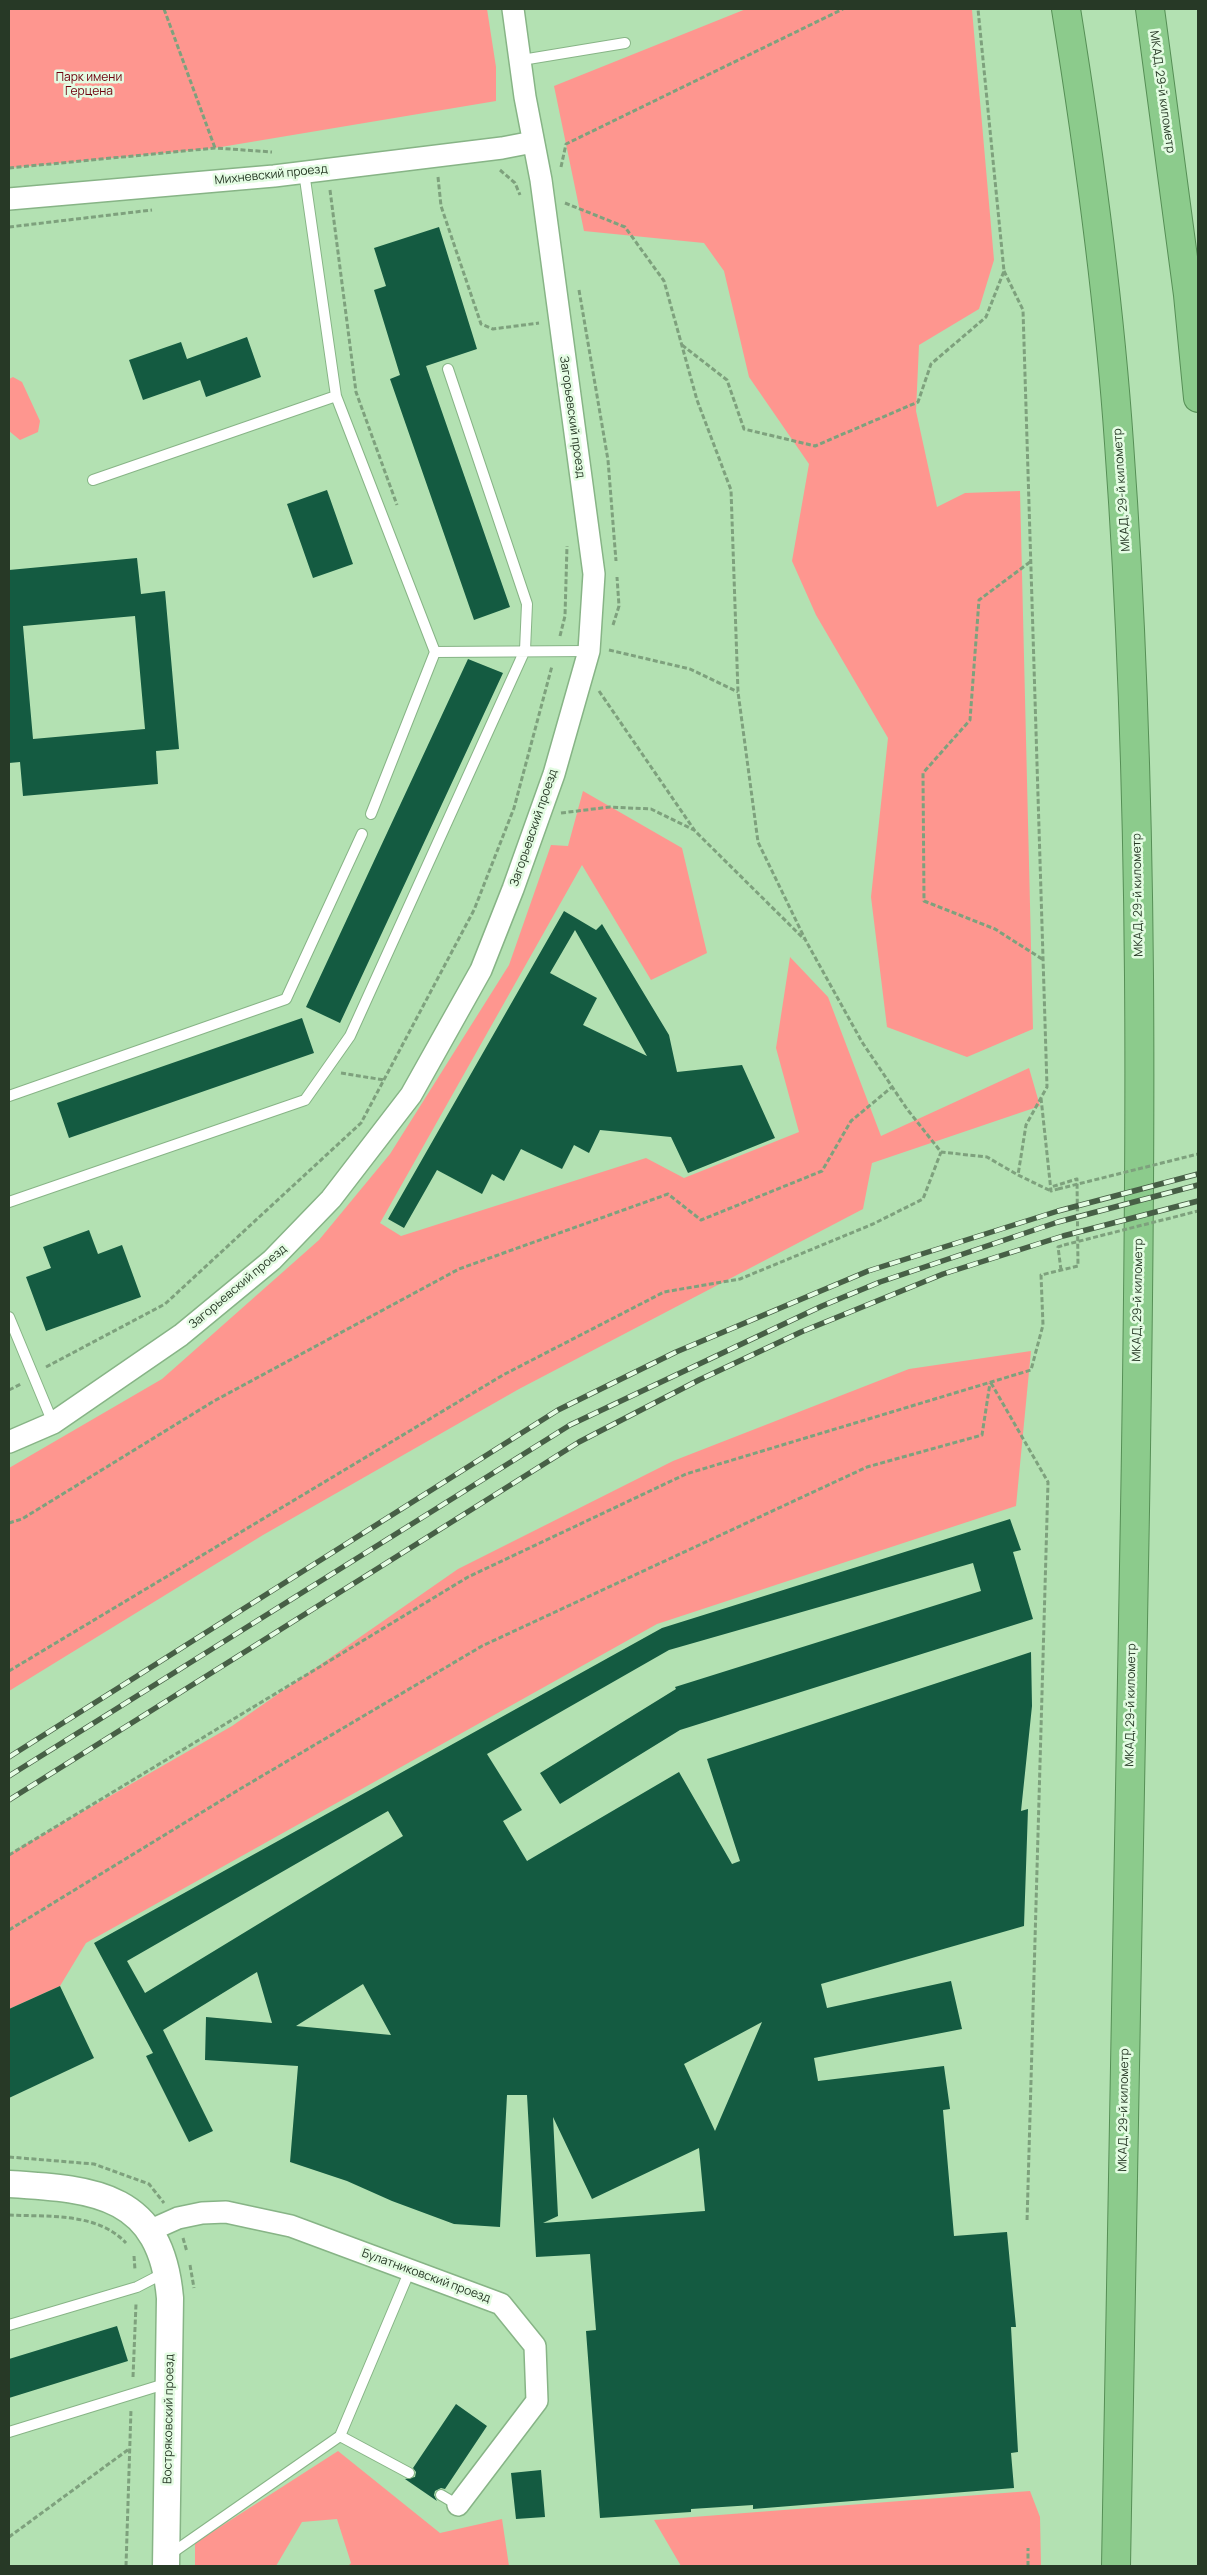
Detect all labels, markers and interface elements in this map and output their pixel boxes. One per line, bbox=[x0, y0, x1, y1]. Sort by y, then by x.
street label: МКАД, 29-й километр bbox=[1146, 30, 1178, 154]
park label: Парк имени Герцена bbox=[56, 71, 122, 99]
street label: Михневский проезд bbox=[214, 162, 328, 188]
street label: Загорьевский проезд bbox=[556, 355, 588, 479]
street label: МКАД, 29-й километр bbox=[1111, 428, 1133, 552]
street label: Загорьевский проезд bbox=[507, 767, 561, 889]
street label: МКАД, 29-й километр bbox=[1130, 833, 1146, 957]
street label: МКАД, 29-й километр bbox=[1130, 1238, 1146, 1362]
street label: Загорьевский проезд bbox=[186, 1242, 290, 1332]
street label: МКАД, 29-й километр bbox=[1123, 1643, 1139, 1767]
street label: МКАД, 29-й километр bbox=[1116, 2048, 1132, 2172]
street label: Булатниковский проезд bbox=[360, 2246, 492, 2306]
street label: Востряковский проезд bbox=[161, 2354, 177, 2484]

